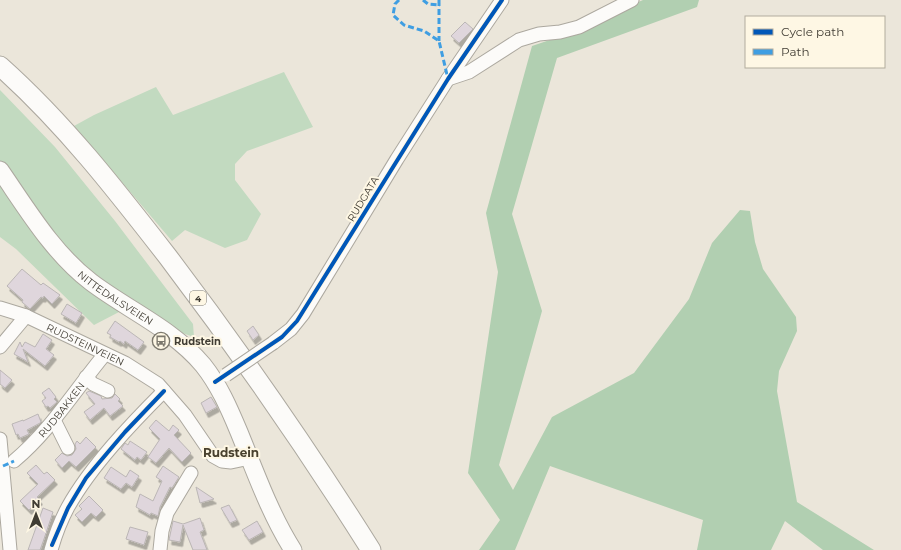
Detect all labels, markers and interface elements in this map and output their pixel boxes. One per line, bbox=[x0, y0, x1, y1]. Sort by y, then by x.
legend bbox=[745, 16, 885, 68]
text: Cycle path bbox=[781, 24, 844, 39]
text: Path bbox=[781, 44, 810, 59]
street label: RUDGATA bbox=[344, 173, 382, 224]
street label: NITTEDALSVEIEN bbox=[75, 267, 156, 328]
road number: 4 bbox=[190, 291, 206, 305]
street label: RUDSTEINVEIEN bbox=[45, 320, 126, 368]
bus stop icon: Rudstein bbox=[151, 331, 171, 351]
place label: Rudstein bbox=[174, 335, 221, 348]
street label: RUDBAKKEN bbox=[35, 379, 87, 440]
district label: Rudstein bbox=[203, 445, 259, 460]
north arrow bbox=[16, 494, 56, 534]
text: N bbox=[32, 497, 40, 511]

